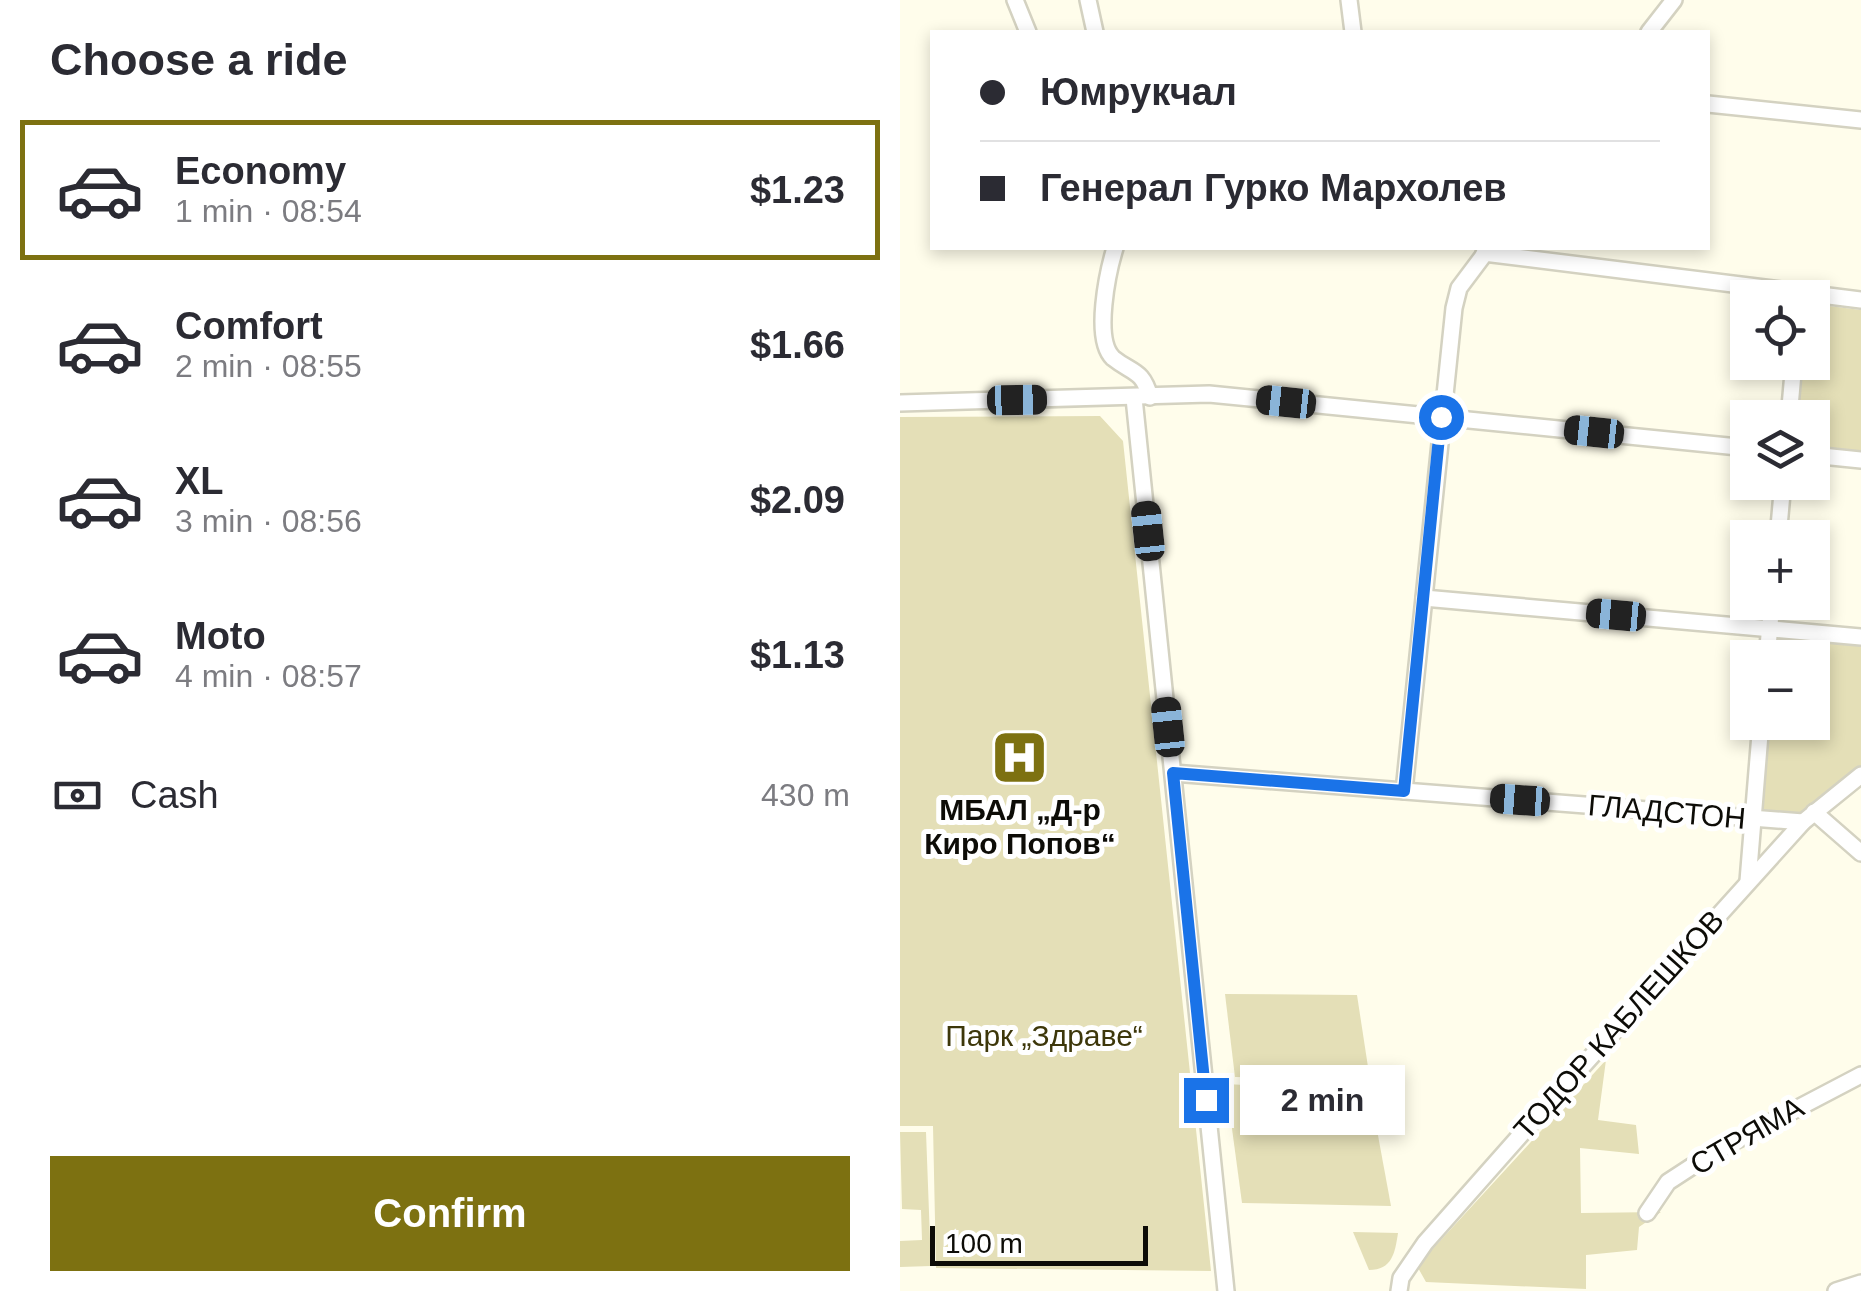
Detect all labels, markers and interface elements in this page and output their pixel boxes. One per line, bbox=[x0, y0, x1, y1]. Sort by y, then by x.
text: Choose a ride bbox=[50, 34, 348, 85]
text: Юмрукчал bbox=[1040, 71, 1237, 113]
icon: car bbox=[55, 145, 145, 235]
text: Economy bbox=[175, 150, 346, 192]
text: Генерал Гурко Мархолев bbox=[1040, 167, 1507, 209]
text: $1.23 bbox=[750, 169, 845, 211]
text: 1 min · 08:54 bbox=[175, 193, 362, 229]
map controls bbox=[1730, 280, 1830, 740]
button: locate bbox=[1730, 280, 1830, 380]
icon: car bbox=[55, 300, 145, 390]
text: Comfort bbox=[175, 305, 323, 347]
text: $1.66 bbox=[750, 324, 845, 366]
text: 2 min · 08:55 bbox=[175, 348, 362, 384]
car bbox=[987, 384, 1047, 416]
car bbox=[1255, 384, 1317, 420]
route start bbox=[1419, 395, 1464, 440]
button: layers bbox=[1730, 400, 1830, 500]
car bbox=[1563, 414, 1625, 450]
icon: car bbox=[55, 455, 145, 545]
text: XL bbox=[175, 460, 224, 502]
text: $2.09 bbox=[750, 479, 845, 521]
car bbox=[1130, 500, 1166, 562]
text: 3 min · 08:56 bbox=[175, 503, 362, 539]
button: + bbox=[1730, 520, 1830, 620]
car bbox=[1585, 597, 1647, 633]
icon: car bbox=[55, 610, 145, 700]
text: Moto bbox=[175, 615, 266, 657]
text: $1.13 bbox=[750, 634, 845, 676]
button: − bbox=[1730, 640, 1830, 740]
text: 4 min · 08:57 bbox=[175, 658, 362, 694]
car bbox=[1150, 696, 1186, 758]
hospital icon: МБАЛ „Д-р Киро Попов“ bbox=[990, 728, 1050, 788]
icon: cash bbox=[50, 768, 105, 823]
text: Cash bbox=[130, 774, 219, 816]
text: 430 m bbox=[761, 777, 850, 813]
car bbox=[1489, 783, 1551, 817]
street label: ГЛАДСТОН bbox=[1587, 788, 1747, 835]
place label: МБАЛ „Д-р Киро Попов“ bbox=[924, 793, 1116, 860]
street label: ТОДОР КАБЛЕШКОВ bbox=[1507, 903, 1730, 1146]
park label: Парк „Здраве“ bbox=[945, 1019, 1143, 1052]
callout: 2 min bbox=[1241, 1065, 1406, 1135]
route end bbox=[1184, 1078, 1229, 1123]
text: 2 min bbox=[1281, 1082, 1364, 1118]
street label: СТРЯМА bbox=[1684, 1090, 1809, 1181]
button: Confirm bbox=[50, 1156, 850, 1271]
scale bar bbox=[930, 1221, 1148, 1266]
text: 100 m bbox=[945, 1228, 1023, 1259]

